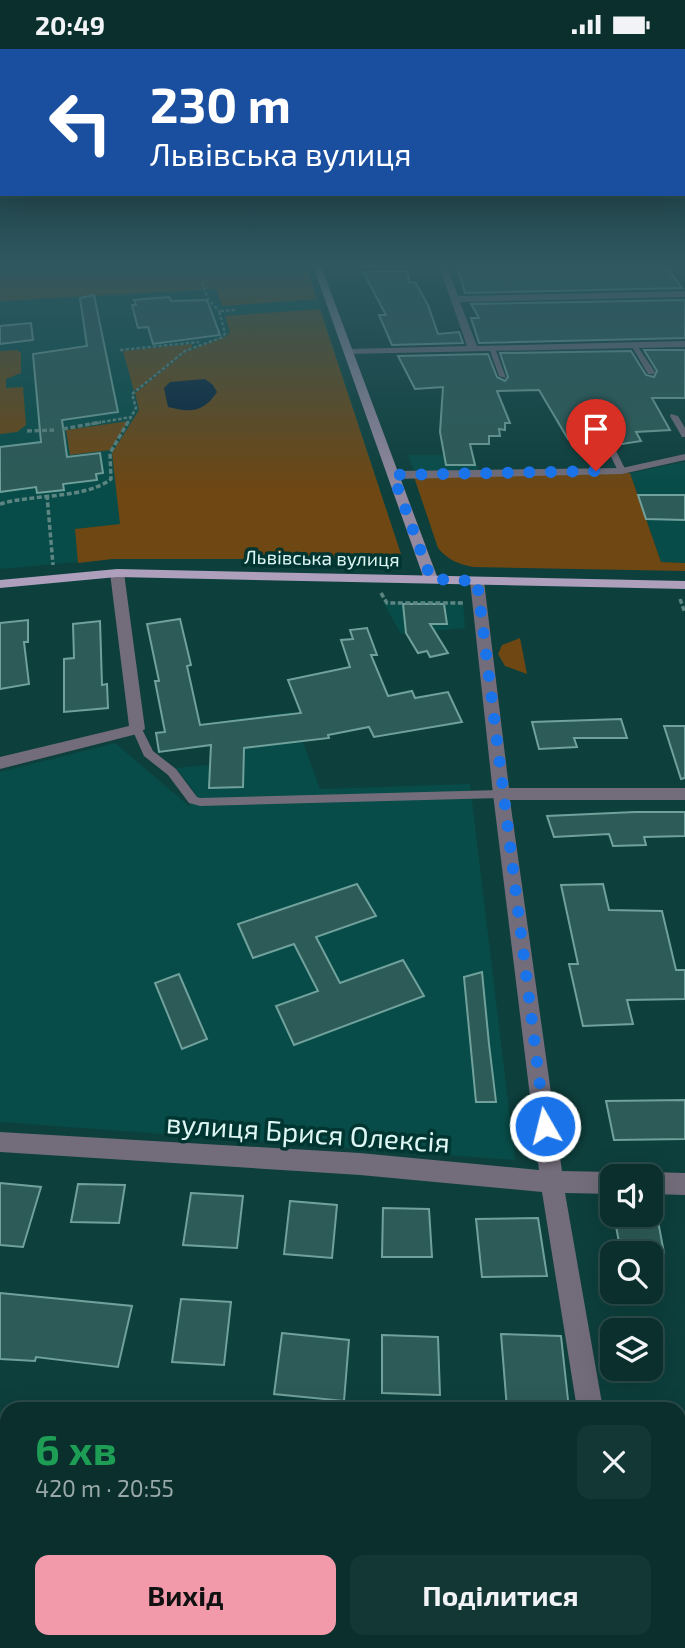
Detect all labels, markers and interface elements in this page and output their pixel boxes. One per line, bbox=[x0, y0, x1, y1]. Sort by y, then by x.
text: 20:49 bbox=[35, 9, 105, 40]
text: 230 m bbox=[150, 74, 291, 133]
icon: left bbox=[35, 77, 126, 168]
text: Львівська вулиця bbox=[150, 134, 412, 172]
pin bbox=[566, 399, 626, 471]
icon: arrive bbox=[577, 410, 615, 448]
street label: Львівська вулиця bbox=[244, 545, 400, 571]
position arrow bbox=[508, 1089, 582, 1163]
street label: вулиця Брися Олексія bbox=[165, 1105, 451, 1159]
map controls bbox=[600, 1164, 663, 1381]
button: sound bbox=[600, 1164, 663, 1227]
button: search bbox=[600, 1241, 663, 1304]
button: layers bbox=[600, 1318, 663, 1381]
text: 6 хв bbox=[35, 1423, 117, 1473]
button: close bbox=[577, 1425, 651, 1499]
text: 420 m · 20:55 bbox=[35, 1474, 174, 1502]
button: Вихід bbox=[35, 1555, 336, 1635]
button: Поділитися bbox=[350, 1555, 651, 1635]

